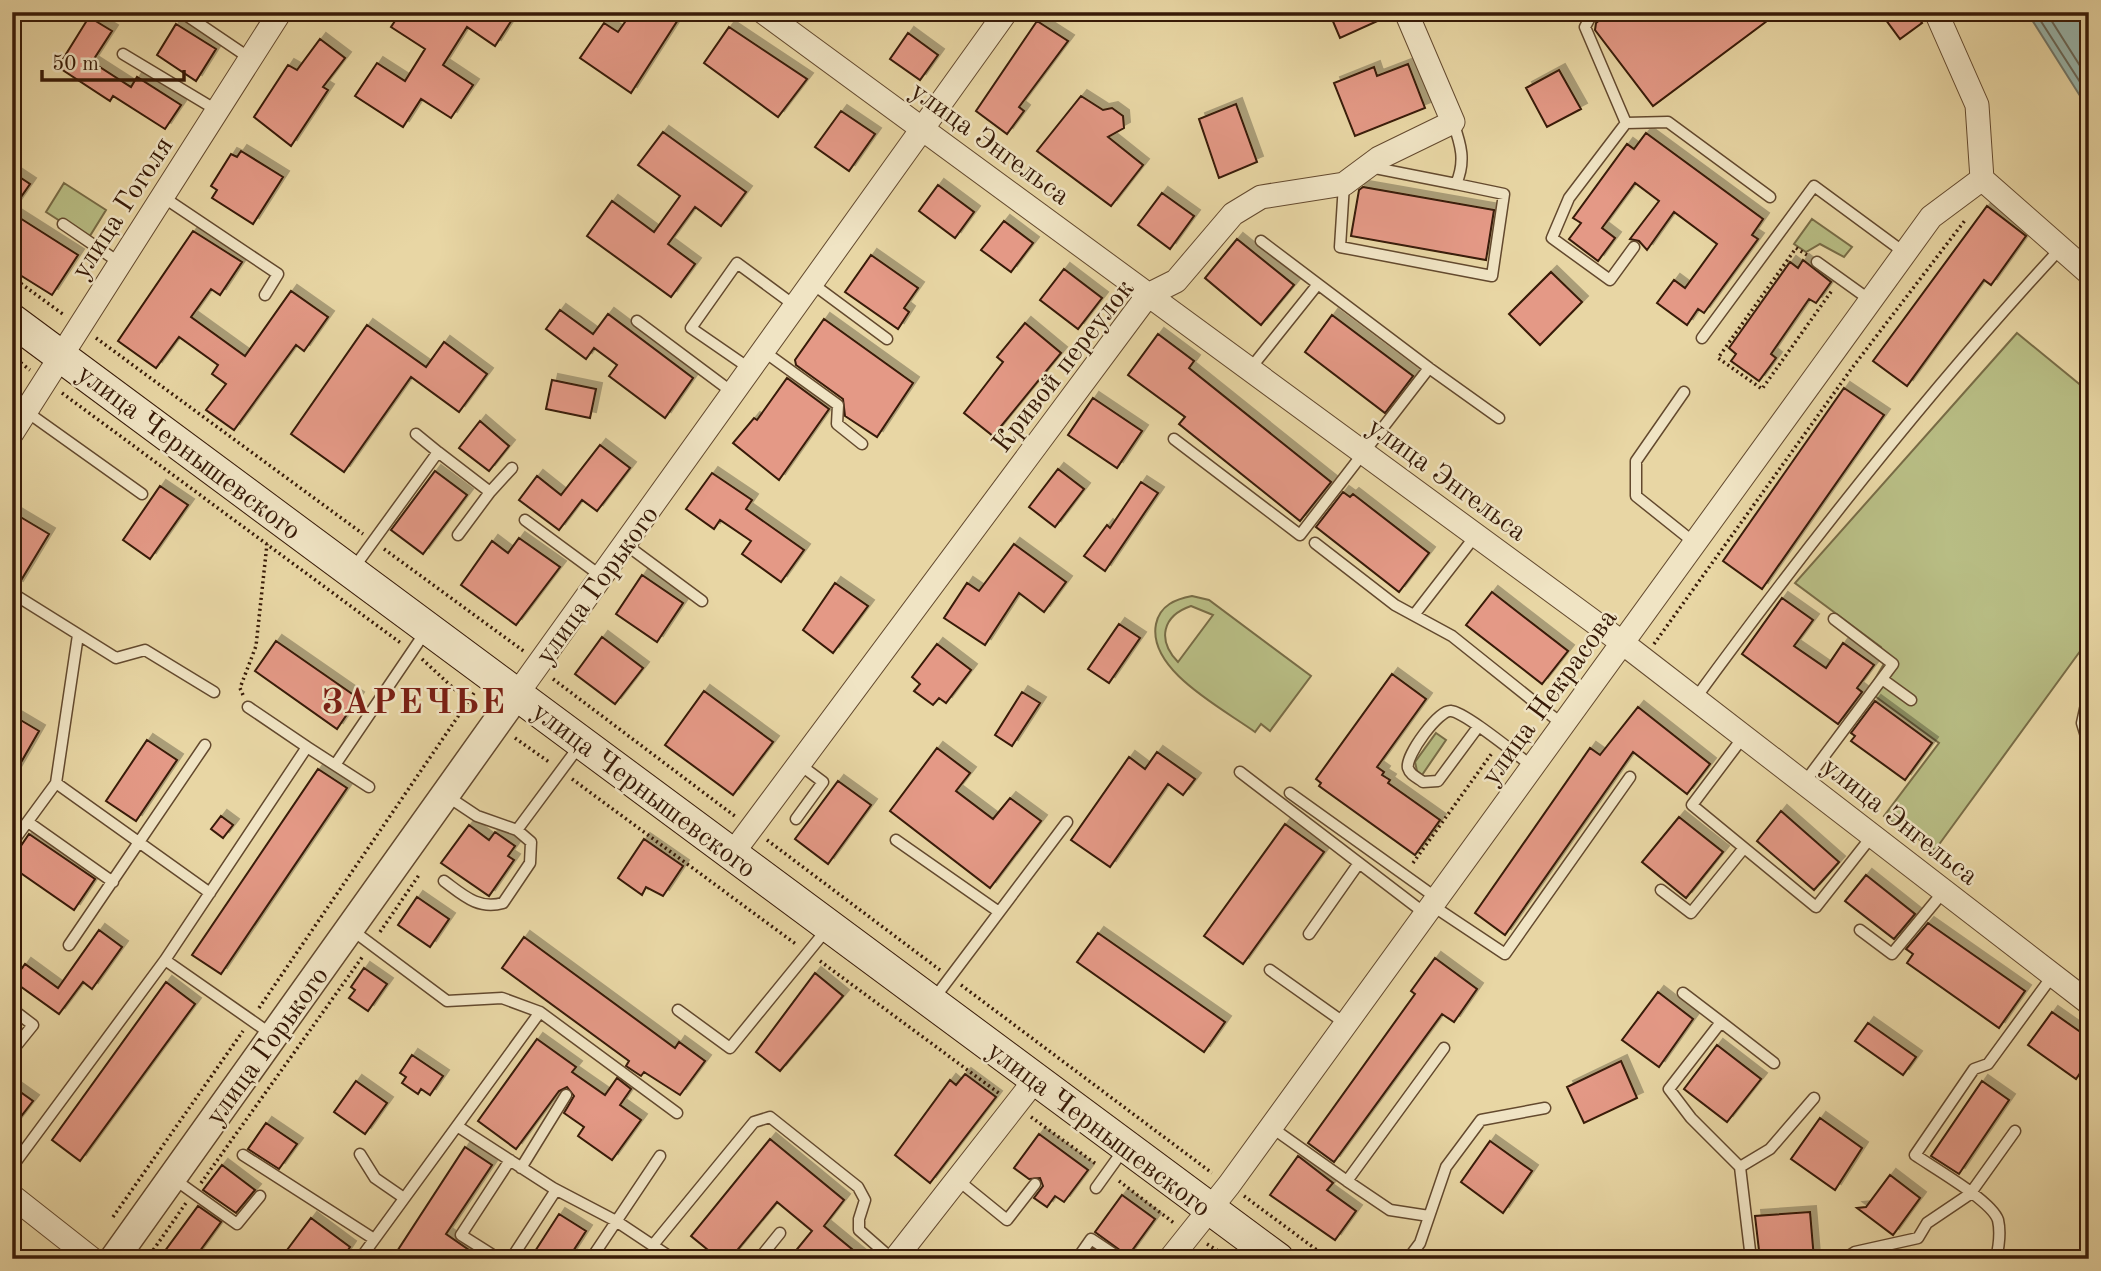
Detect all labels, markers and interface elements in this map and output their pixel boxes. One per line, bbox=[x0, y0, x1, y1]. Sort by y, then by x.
scale bar bbox=[42, 38, 184, 82]
text: 50 m bbox=[52, 54, 99, 75]
street label: улица Энгельса bbox=[904, 77, 1074, 212]
street label: улица Гоголя bbox=[67, 133, 180, 285]
street label: Кривой переулок bbox=[988, 275, 1140, 459]
street label: улица Чернышевского bbox=[71, 360, 305, 546]
street label: улица Энгельса bbox=[1361, 413, 1531, 548]
street label: улица Горького bbox=[532, 501, 665, 670]
street label: улица Некрасова bbox=[1477, 604, 1624, 791]
district label: ЗАРЕЧЬЕ bbox=[321, 686, 507, 721]
street label: улица Чернышевского bbox=[526, 698, 760, 884]
street label: улица Энгельса bbox=[1816, 753, 1983, 892]
street label: улица Горького bbox=[202, 962, 335, 1131]
street label: улица Чернышевского bbox=[981, 1037, 1215, 1223]

